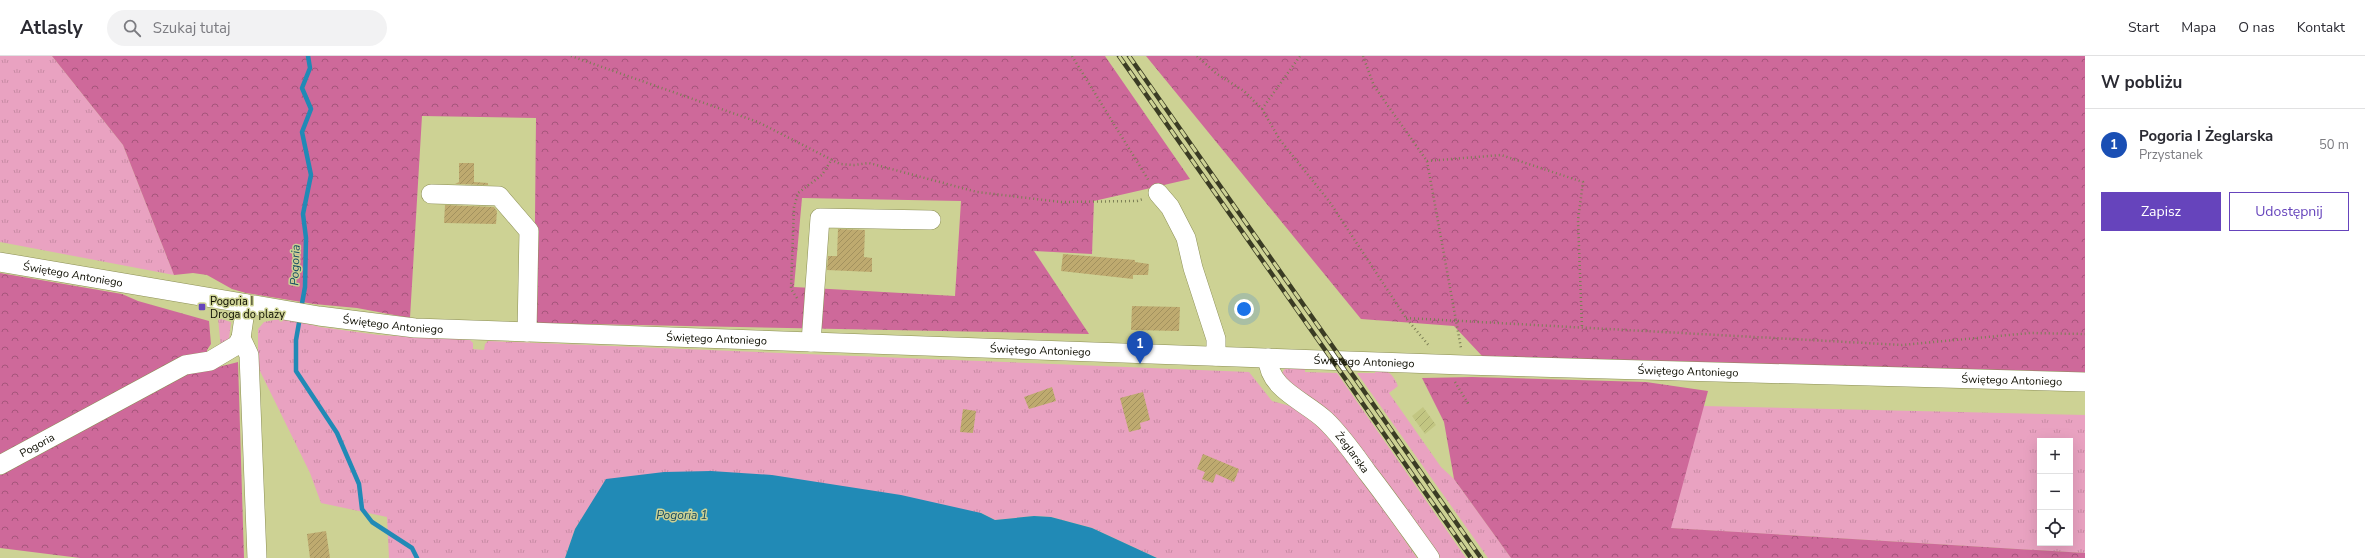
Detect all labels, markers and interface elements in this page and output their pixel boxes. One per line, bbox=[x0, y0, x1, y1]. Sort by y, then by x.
search box bbox=[107, 10, 387, 46]
text: Atlasly bbox=[20, 15, 83, 41]
icon: search bbox=[121, 17, 143, 39]
text: Szukaj tutaj bbox=[153, 18, 230, 38]
text: Start bbox=[2128, 18, 2159, 37]
text: Mapa bbox=[2181, 18, 2216, 37]
text: O nas bbox=[2238, 18, 2275, 37]
text: Kontakt bbox=[2297, 18, 2345, 37]
text: W pobliżu bbox=[2101, 71, 2182, 94]
text: Pogoria I Żeglarska bbox=[2139, 126, 2273, 146]
text: 1 bbox=[2110, 136, 2118, 154]
text: 50 m bbox=[2319, 136, 2349, 154]
text: Przystanek bbox=[2139, 146, 2203, 164]
button: Zapisz bbox=[2101, 192, 2221, 231]
button: Udostępnij bbox=[2229, 192, 2349, 231]
water label: Pogoria bbox=[286, 244, 304, 286]
street label: Świętego Antoniego bbox=[22, 258, 124, 291]
place label: Pogoria I Droga do plaży bbox=[210, 294, 285, 322]
your location bbox=[1234, 299, 1254, 319]
marker: Pogoria I Droga do plaży bbox=[197, 302, 207, 312]
street label: Świętego Antoniego bbox=[342, 311, 443, 337]
street label: Świętego Antoniego bbox=[666, 329, 767, 348]
pin: 1 bbox=[1127, 331, 1153, 364]
street label: Świętego Antoniego bbox=[990, 340, 1091, 360]
street label: Świętego Antoniego bbox=[1313, 352, 1415, 371]
street label: Świętego Antoniego bbox=[1637, 362, 1739, 381]
street label: Świętego Antoniego bbox=[1961, 371, 2062, 389]
street label: Żeglarska bbox=[1332, 429, 1373, 477]
street label: Pogoria bbox=[17, 430, 58, 461]
map controls bbox=[2037, 438, 2073, 546]
button: + bbox=[2037, 438, 2073, 474]
button: − bbox=[2037, 474, 2073, 510]
water label: Pogoria 1 bbox=[656, 507, 708, 523]
button: locate bbox=[2037, 510, 2073, 546]

